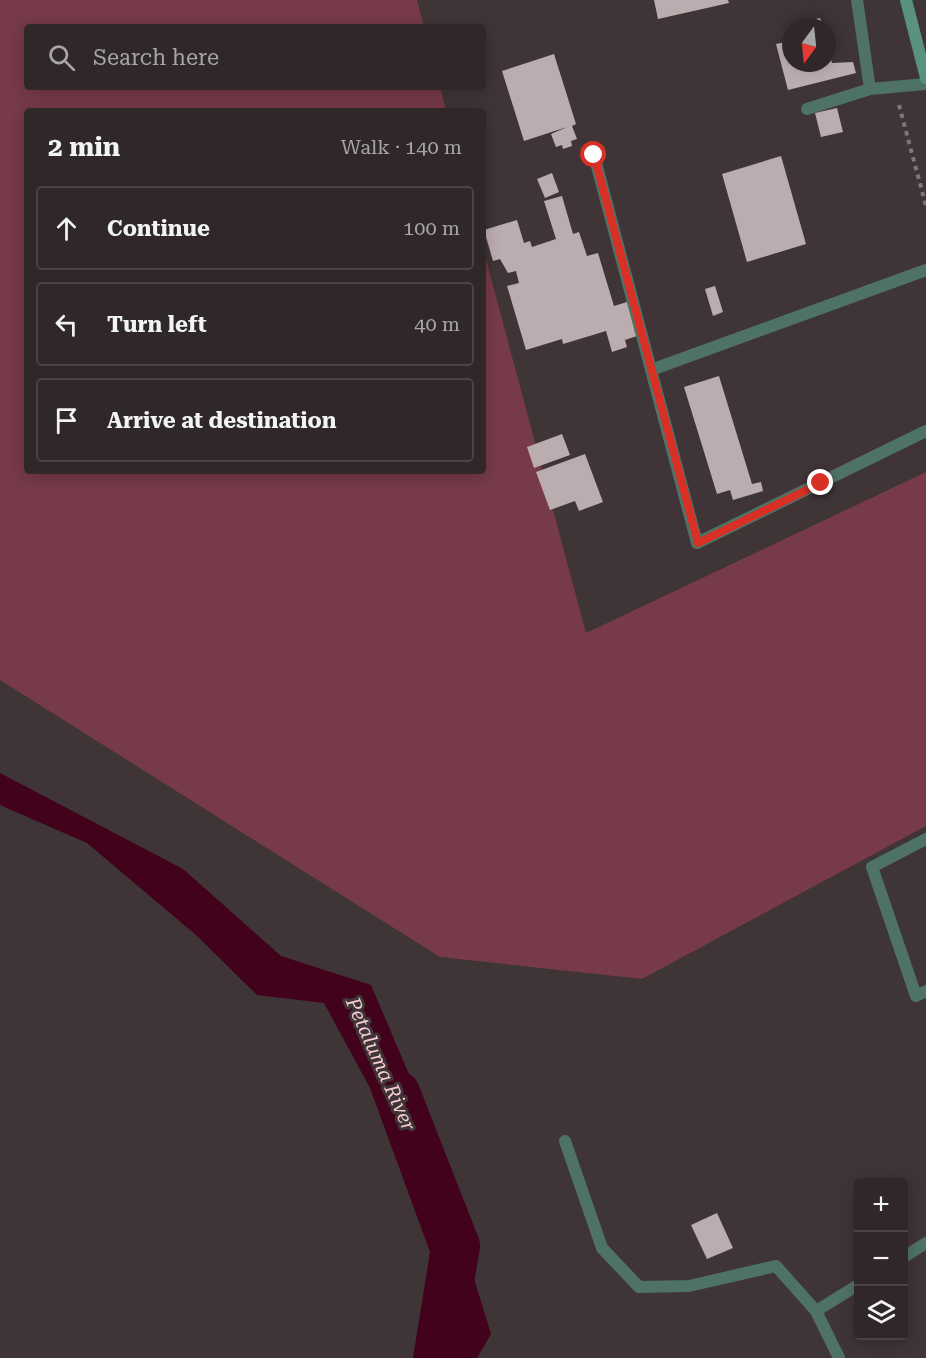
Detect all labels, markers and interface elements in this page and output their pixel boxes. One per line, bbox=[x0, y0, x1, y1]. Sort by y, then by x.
north arrow bbox=[782, 18, 836, 72]
search box bbox=[24, 24, 486, 90]
icon: search bbox=[45, 41, 78, 74]
text: Search here bbox=[93, 45, 219, 70]
text: 2 min bbox=[48, 132, 120, 162]
text: Walk · 140 m bbox=[341, 135, 462, 159]
route start bbox=[580, 141, 606, 167]
icon: ahead bbox=[50, 212, 83, 245]
text: Continue bbox=[107, 216, 210, 241]
text: 100 m bbox=[403, 216, 460, 240]
icon: left bbox=[50, 308, 83, 341]
text: Turn left bbox=[107, 312, 207, 337]
text: 40 m bbox=[414, 312, 460, 336]
icon: arrive bbox=[50, 404, 83, 437]
text: Arrive at destination bbox=[107, 408, 336, 433]
route end bbox=[807, 469, 833, 495]
water label: Petaluma River bbox=[340, 993, 421, 1135]
map controls bbox=[854, 1178, 908, 1340]
button: + bbox=[854, 1178, 908, 1232]
button: − bbox=[854, 1232, 908, 1286]
button: layers bbox=[854, 1286, 908, 1340]

